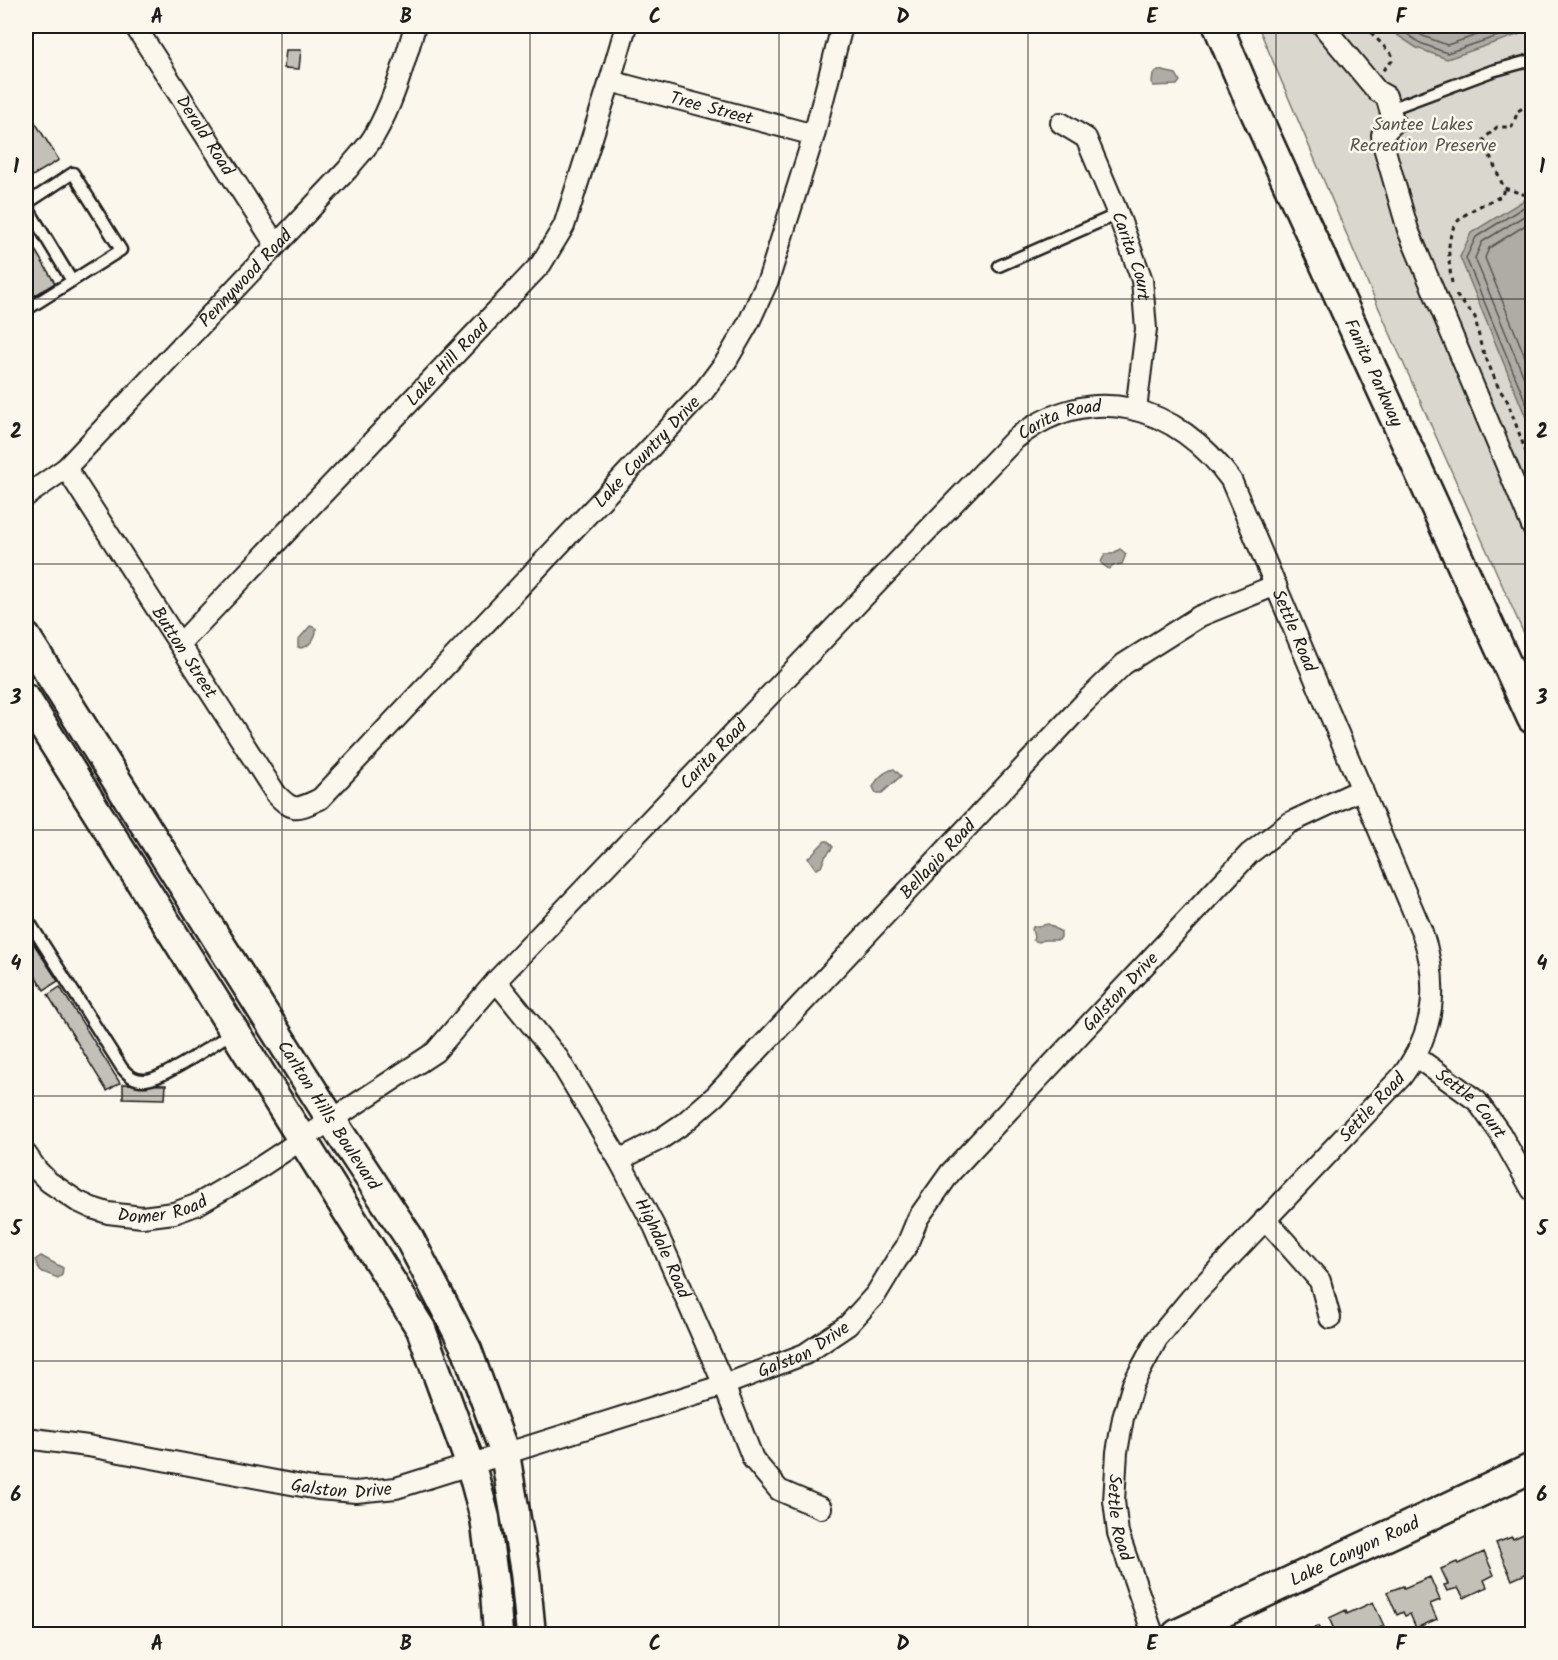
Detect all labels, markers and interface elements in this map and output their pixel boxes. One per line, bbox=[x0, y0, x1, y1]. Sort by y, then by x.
text: A bbox=[151, 2, 163, 34]
text: B bbox=[400, 2, 412, 34]
text: C bbox=[649, 2, 661, 34]
text: D bbox=[896, 2, 910, 34]
text: E bbox=[1146, 2, 1158, 34]
text: F bbox=[1396, 2, 1408, 34]
street label: Tree Street bbox=[666, 84, 757, 134]
street label: Derald Road bbox=[167, 90, 241, 183]
park label: Santee Lakes Recreation Preserve bbox=[1350, 111, 1496, 161]
text: 1 bbox=[13, 152, 19, 184]
text: 1 bbox=[1539, 152, 1545, 184]
street label: Carita Court bbox=[1102, 208, 1157, 303]
street label: Pennywood Road bbox=[192, 222, 301, 335]
street label: Lake Hill Road bbox=[400, 313, 498, 414]
street label: Fanita Parkway bbox=[1335, 314, 1410, 432]
street label: Lake Country Drive bbox=[588, 390, 708, 516]
street label: Carita Road bbox=[1012, 393, 1103, 449]
text: 2 bbox=[10, 417, 22, 449]
text: 2 bbox=[1536, 417, 1548, 449]
street label: Settle Road bbox=[1263, 585, 1324, 678]
street label: Button Street bbox=[143, 601, 224, 706]
text: 3 bbox=[10, 683, 22, 715]
text: 3 bbox=[1536, 683, 1548, 715]
street label: Carita Road bbox=[673, 713, 756, 797]
street label: Bellagio Road bbox=[893, 813, 984, 907]
street label: Galston Drive bbox=[1076, 946, 1166, 1039]
text: 4 bbox=[11, 949, 22, 981]
text: 4 bbox=[1537, 949, 1548, 981]
street label: Carlton Hills Boulevard bbox=[269, 1035, 387, 1198]
street label: Settle Court bbox=[1428, 1062, 1514, 1145]
street label: Settle Road bbox=[1333, 1065, 1414, 1150]
street label: Domer Road bbox=[116, 1188, 215, 1233]
street label: Highdale Road bbox=[626, 1193, 698, 1304]
text: 5 bbox=[10, 1214, 23, 1246]
text: 5 bbox=[1536, 1214, 1549, 1246]
street label: Galston Drive bbox=[754, 1315, 856, 1387]
street label: Galston Drive bbox=[288, 1471, 393, 1508]
street label: Settle Road bbox=[1098, 1473, 1140, 1566]
text: 6 bbox=[11, 1480, 22, 1512]
text: 6 bbox=[1537, 1480, 1548, 1512]
street label: Lake Canyon Road bbox=[1285, 1509, 1426, 1595]
text: A bbox=[151, 1629, 163, 1660]
text: B bbox=[400, 1629, 412, 1660]
text: C bbox=[649, 1629, 661, 1660]
text: D bbox=[896, 1629, 910, 1660]
text: E bbox=[1146, 1629, 1158, 1660]
text: F bbox=[1396, 1629, 1408, 1660]

